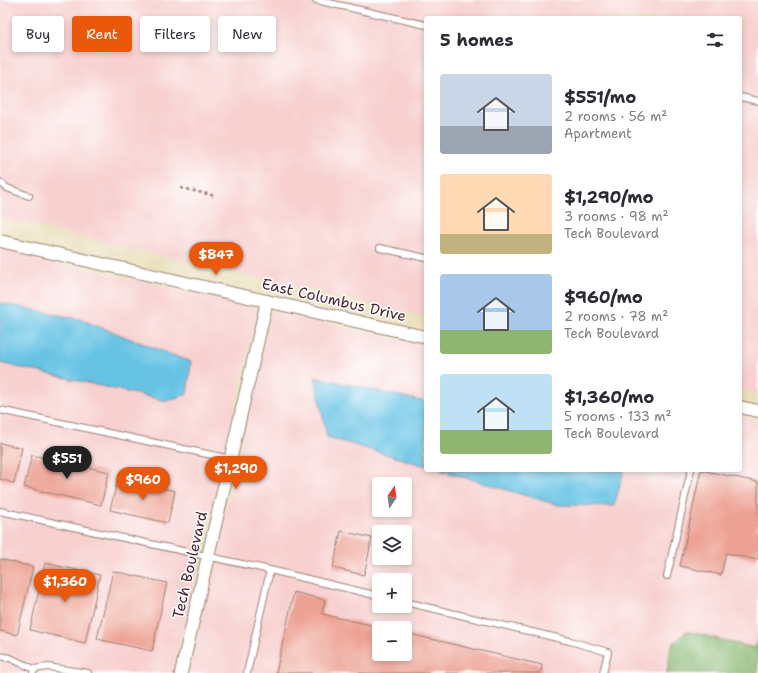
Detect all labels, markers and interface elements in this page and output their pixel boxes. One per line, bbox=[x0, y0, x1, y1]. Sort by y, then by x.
chip: Buy bbox=[12, 16, 64, 52]
chip: Rent bbox=[72, 16, 132, 52]
chip: Filters bbox=[140, 16, 210, 52]
chip: New bbox=[218, 16, 276, 52]
text: 5 homes bbox=[440, 29, 513, 51]
icon: filters bbox=[704, 29, 726, 51]
text: $551/mo bbox=[564, 86, 636, 108]
icon: home bbox=[472, 90, 520, 138]
text: 2 rooms · 56 m² bbox=[564, 108, 667, 125]
text: Apartment bbox=[564, 125, 632, 142]
text: $1,290/mo bbox=[564, 186, 654, 208]
icon: home bbox=[472, 190, 520, 238]
text: 3 rooms · 98 m² bbox=[564, 208, 668, 225]
text: Tech Boulevard bbox=[564, 225, 659, 242]
pin: $847 bbox=[192, 242, 240, 276]
text: $847 bbox=[198, 246, 234, 263]
street label: East Columbus Drive bbox=[260, 274, 408, 326]
text: $960/mo bbox=[564, 286, 643, 308]
icon: home bbox=[472, 290, 520, 338]
text: 2 rooms · 78 m² bbox=[564, 308, 668, 325]
text: Tech Boulevard bbox=[564, 325, 659, 342]
text: $1,360/mo bbox=[564, 386, 654, 408]
icon: home bbox=[472, 390, 520, 438]
text: 5 rooms · 133 m² bbox=[564, 408, 672, 425]
text: Tech Boulevard bbox=[564, 425, 659, 442]
pin: $551 bbox=[43, 446, 91, 480]
text: $551 bbox=[52, 450, 82, 467]
pin: $1,290 bbox=[203, 456, 269, 490]
text: $1,290 bbox=[214, 460, 258, 477]
pin: $960 bbox=[119, 467, 167, 501]
text: $960 bbox=[125, 471, 161, 488]
north arrow bbox=[372, 477, 412, 517]
map controls bbox=[372, 477, 412, 661]
street label: Tech Boulevard bbox=[168, 509, 212, 621]
button: layers bbox=[372, 525, 412, 565]
pin: $1,360 bbox=[32, 569, 98, 603]
text: $1,360 bbox=[43, 573, 87, 590]
button: + bbox=[372, 573, 412, 613]
button: − bbox=[372, 621, 412, 661]

